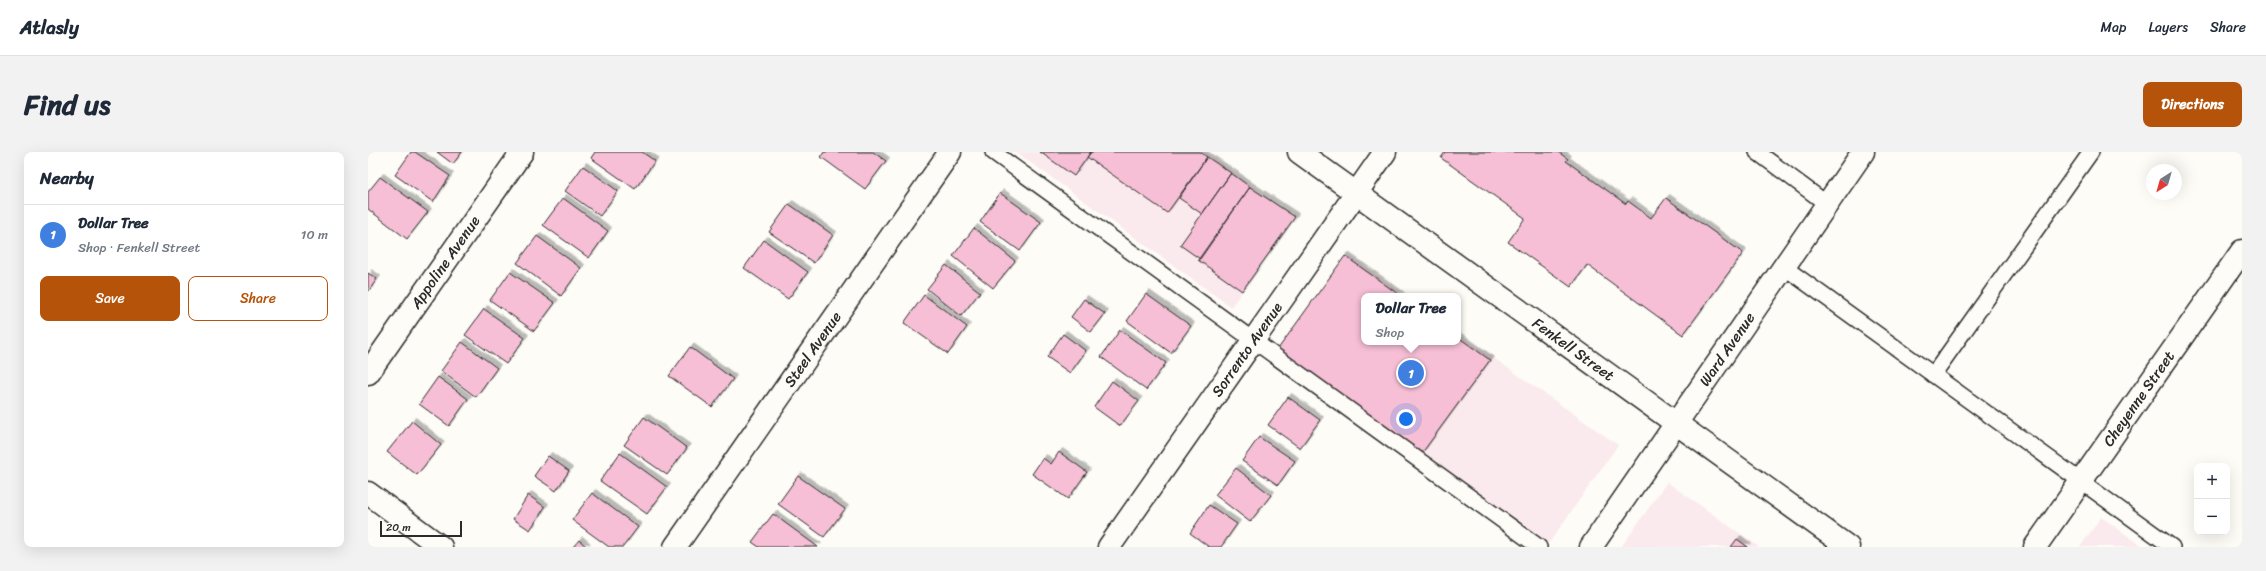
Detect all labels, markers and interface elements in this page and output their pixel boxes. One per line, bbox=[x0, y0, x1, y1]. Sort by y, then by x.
text: Atlasly bbox=[20, 11, 79, 44]
text: Map bbox=[2101, 15, 2126, 40]
text: Layers bbox=[2148, 15, 2188, 40]
text: Share bbox=[2210, 15, 2246, 40]
text: Find us bbox=[24, 80, 111, 129]
button: Directions bbox=[2143, 82, 2242, 127]
text: Nearby bbox=[40, 163, 94, 193]
north arrow bbox=[2146, 164, 2182, 200]
text: Dollar Tree bbox=[78, 210, 149, 236]
street label: Appoline Avenue bbox=[403, 210, 487, 315]
text: 1 bbox=[50, 223, 56, 246]
text: 10 m bbox=[301, 223, 328, 246]
text: Shop · Fenkell Street bbox=[78, 236, 200, 259]
button: Save bbox=[40, 276, 180, 321]
button: Share bbox=[188, 276, 328, 321]
popup bbox=[1361, 293, 1461, 345]
text: Dollar Tree bbox=[1376, 295, 1446, 321]
street label: Sorrento Avenue bbox=[1205, 296, 1290, 402]
street label: Steel Avenue bbox=[777, 306, 849, 393]
street label: Ward Avenue bbox=[1692, 307, 1762, 392]
street label: Fenkell Street bbox=[1527, 311, 1620, 388]
text: Shop bbox=[1376, 321, 1404, 344]
street label: Cheyenne Street bbox=[2096, 345, 2182, 452]
pin: 1 bbox=[1398, 358, 1424, 388]
your location bbox=[1396, 409, 1416, 429]
map controls bbox=[2194, 463, 2230, 535]
button: + bbox=[2194, 463, 2230, 499]
button: − bbox=[2194, 499, 2230, 535]
text: 20 m bbox=[386, 518, 411, 537]
scale bar bbox=[380, 519, 462, 538]

